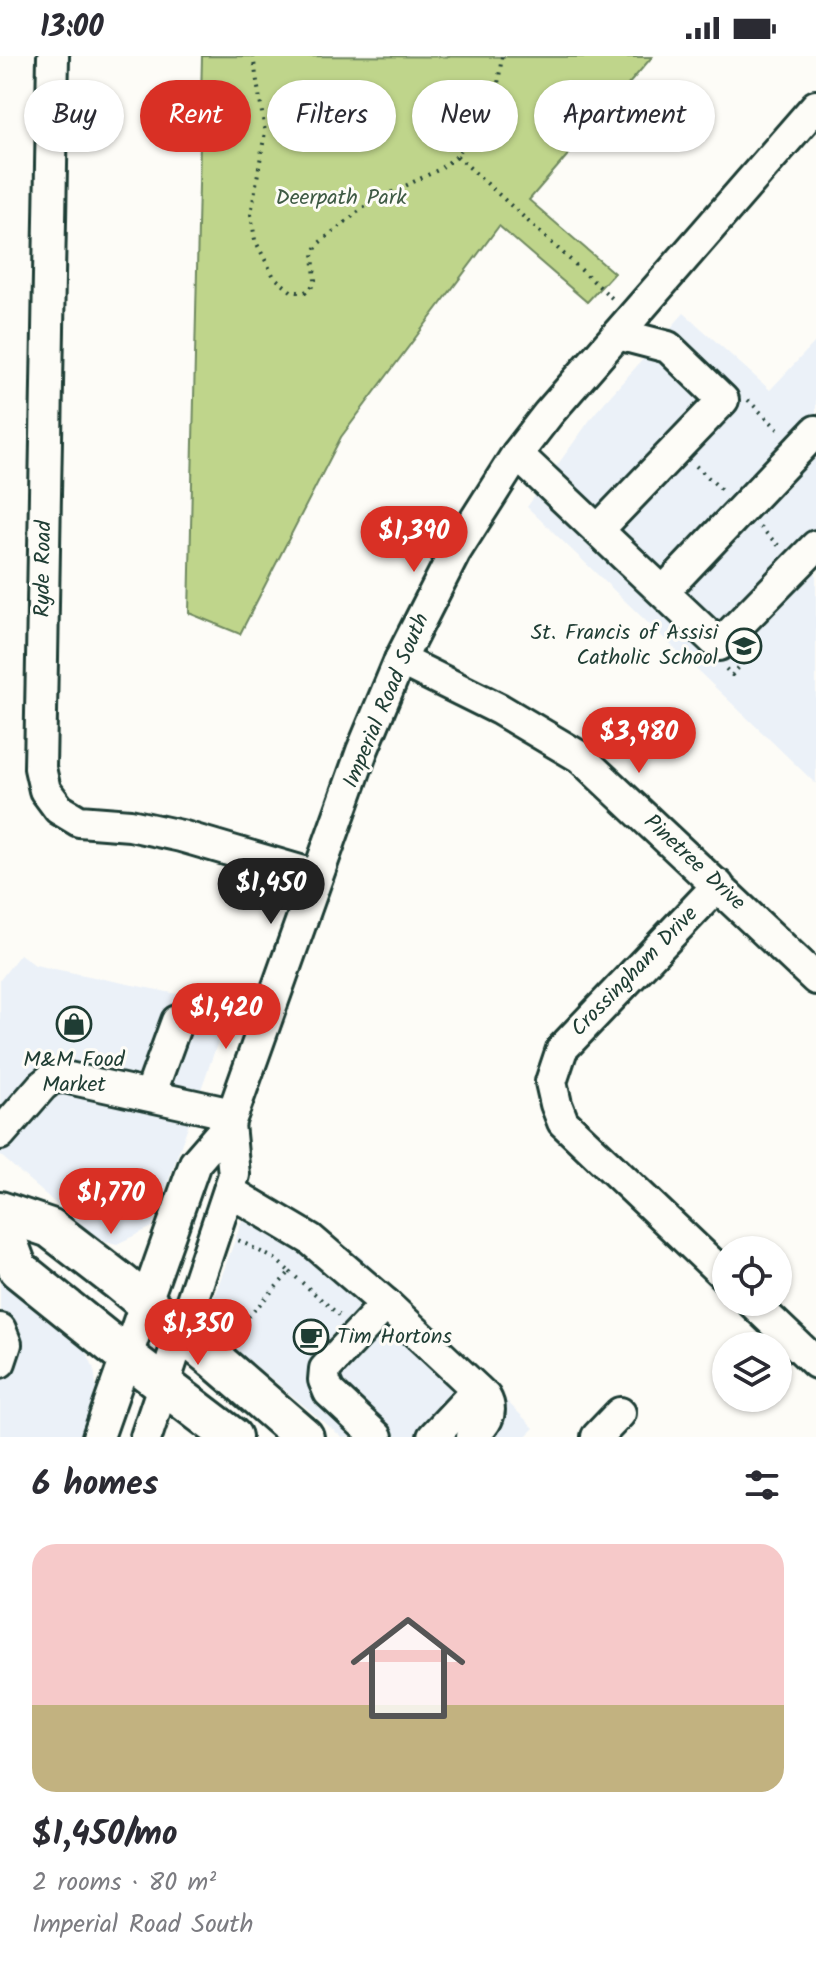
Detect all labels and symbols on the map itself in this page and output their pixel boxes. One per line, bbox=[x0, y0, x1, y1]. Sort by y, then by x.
park label: Deerpath Park bbox=[275, 181, 407, 216]
pin: $1,390 bbox=[349, 506, 479, 574]
street label: Ryde Road bbox=[26, 519, 62, 618]
street label: Imperial Road South bbox=[334, 608, 440, 794]
place label: St. Francis of Assisi Catholic School bbox=[531, 616, 719, 676]
school or university icon: St. Francis of Assisi Catholic School bbox=[725, 627, 763, 665]
pin: $3,980 bbox=[574, 707, 704, 775]
street label: Pinetree Drive bbox=[635, 806, 753, 920]
pin: $1,450 bbox=[206, 858, 336, 926]
street label: Crossingham Drive bbox=[563, 898, 707, 1046]
pin: $1,420 bbox=[161, 983, 291, 1051]
shop icon: M&M Food Market bbox=[55, 1005, 93, 1043]
place label: M&M Food Market bbox=[23, 1043, 126, 1103]
pin: $1,770 bbox=[46, 1168, 176, 1236]
pin: $1,350 bbox=[133, 1299, 263, 1367]
cafe icon: Tim Hortons bbox=[292, 1318, 330, 1356]
place label: Tim Hortons bbox=[337, 1320, 453, 1355]

